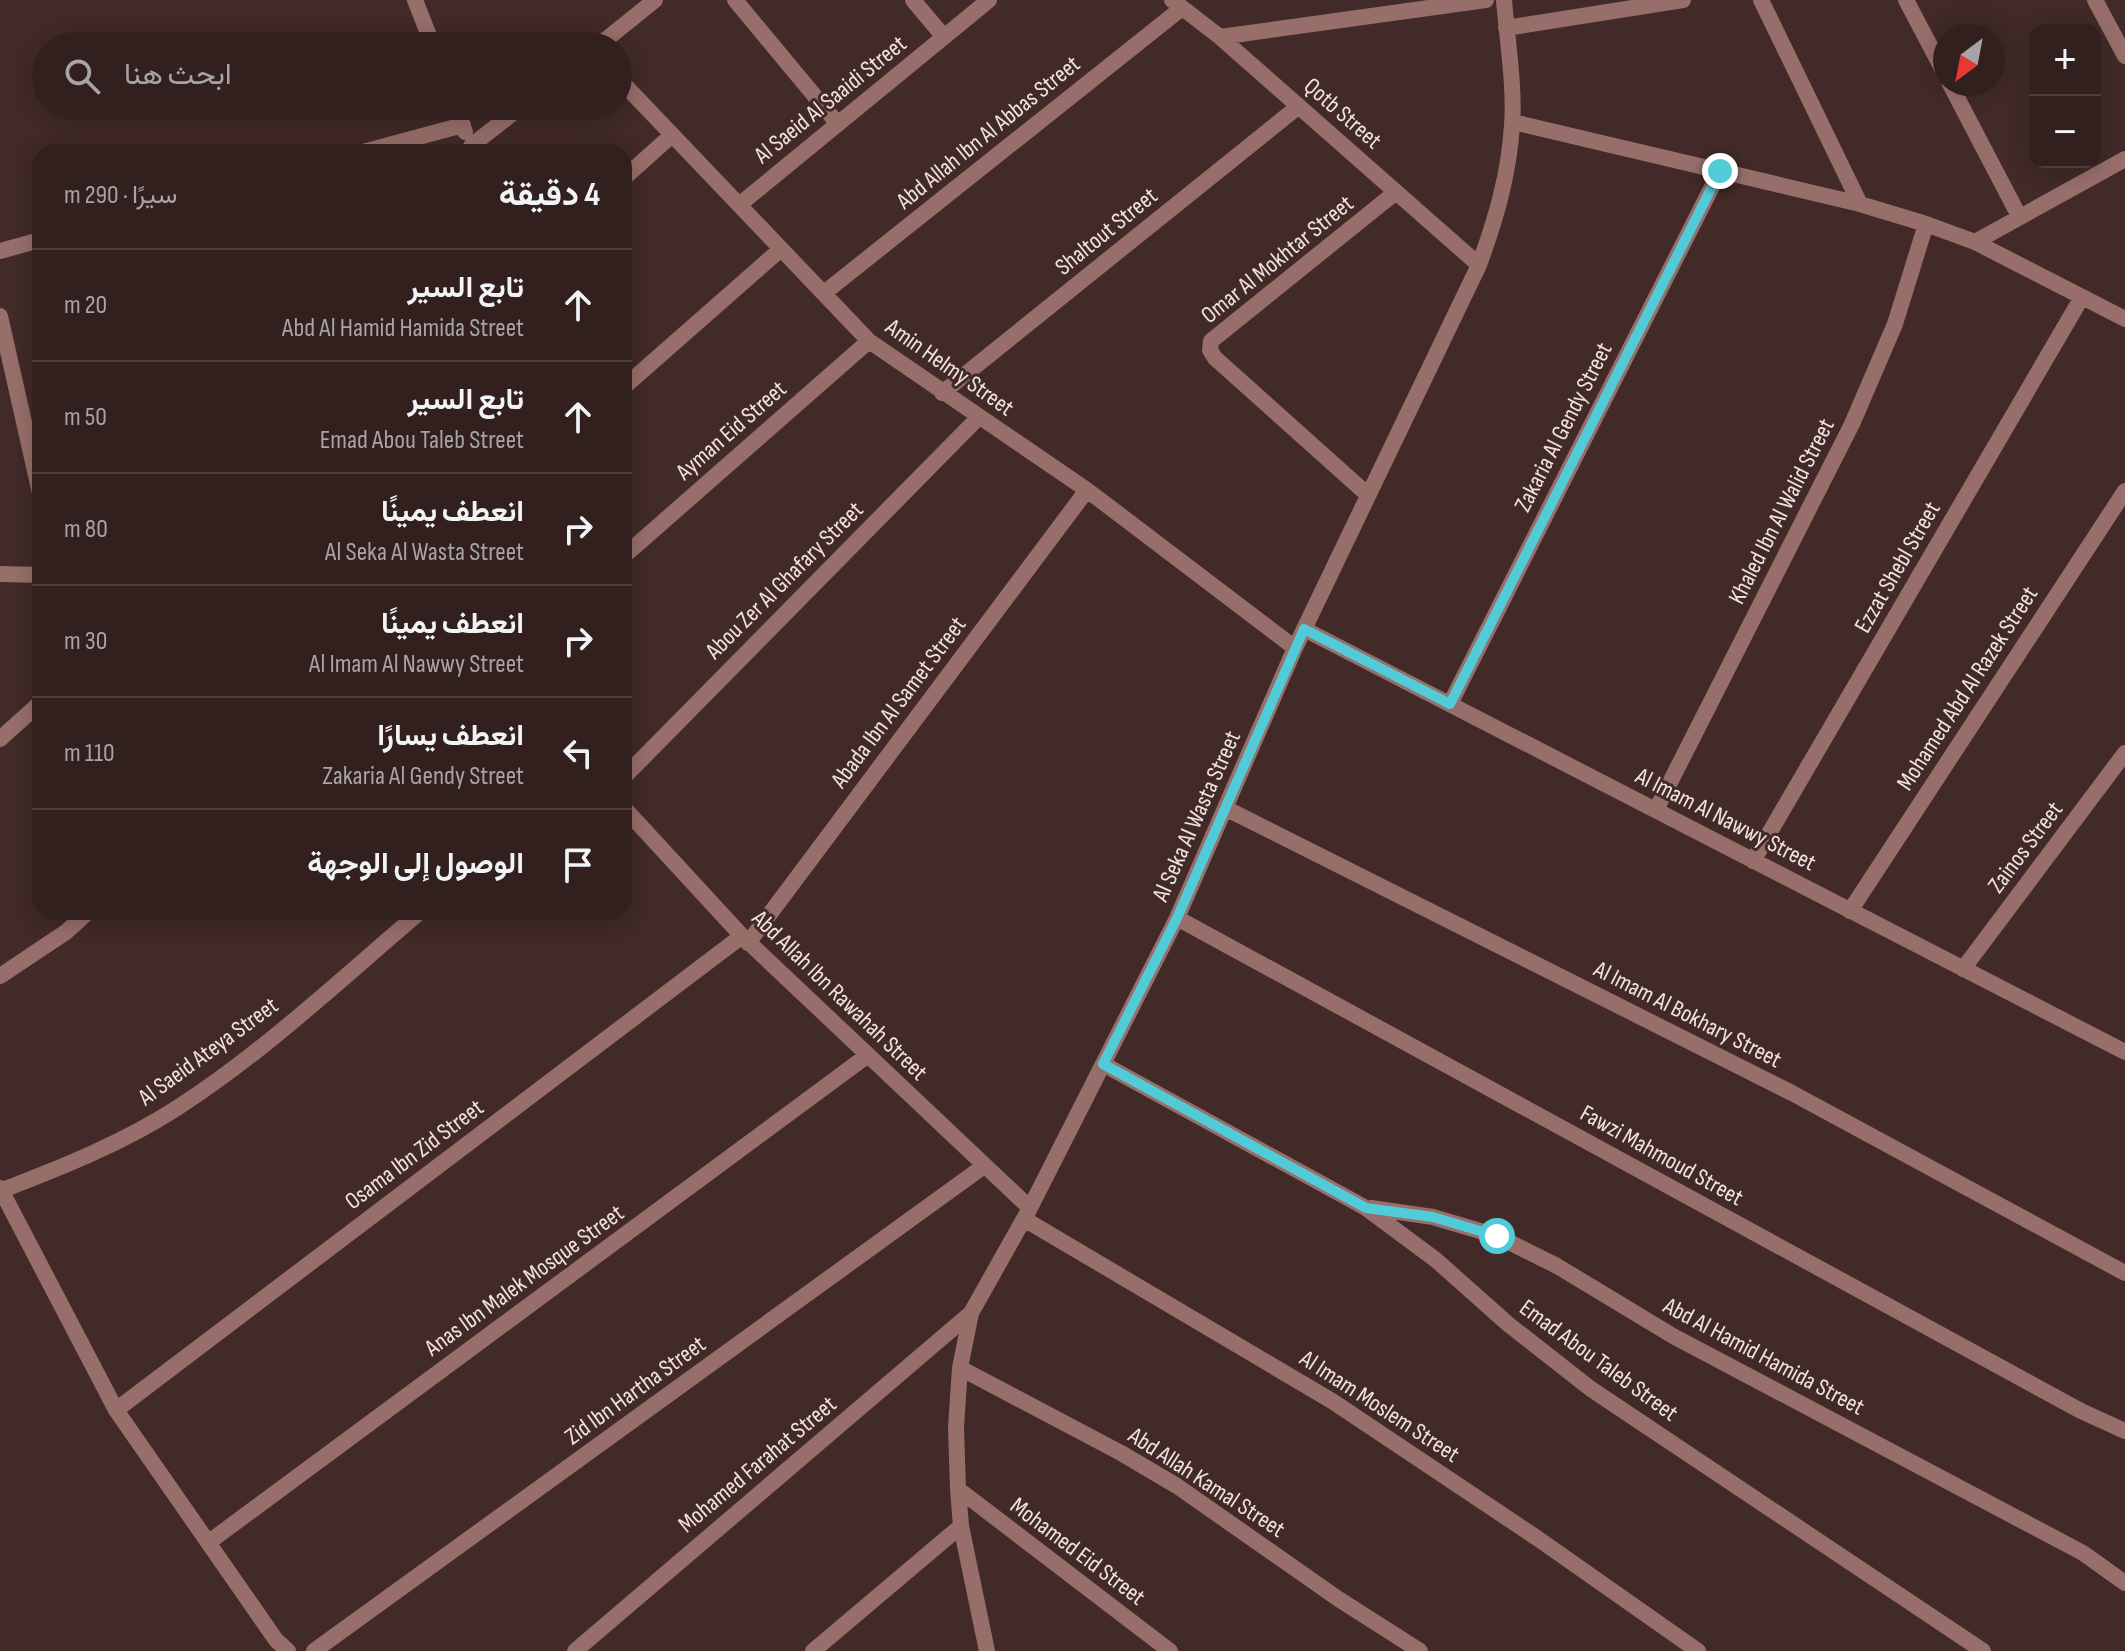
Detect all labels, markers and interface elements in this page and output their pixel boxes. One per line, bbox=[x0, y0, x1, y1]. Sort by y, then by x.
north arrow bbox=[1933, 24, 2005, 96]
map controls bbox=[2029, 24, 2101, 168]
button: + bbox=[2029, 24, 2101, 96]
street label: Al Saeid Al Saaidi Street bbox=[748, 29, 912, 170]
search box bbox=[32, 32, 632, 120]
street label: Abd Allah Ibn Al Abbas Street bbox=[890, 49, 1086, 216]
icon: search bbox=[60, 54, 104, 98]
text: ابحث هنا bbox=[124, 57, 232, 93]
street label: Qotb Street bbox=[1298, 72, 1387, 155]
button: − bbox=[2029, 96, 2101, 168]
route end bbox=[1702, 153, 1738, 189]
text: 4 دقيقة bbox=[499, 174, 600, 215]
text: سيرًا · 290 m bbox=[64, 180, 177, 211]
street label: Shaltout Street bbox=[1049, 181, 1163, 281]
street label: Omar Al Mokhtar Street bbox=[1195, 189, 1359, 330]
text: تابع السير bbox=[407, 270, 524, 306]
icon: ahead bbox=[556, 283, 600, 327]
text: 20 m bbox=[64, 290, 107, 321]
street label: Amin Helmy Street bbox=[879, 312, 1019, 422]
text: Abd Al Hamid Hamida Street bbox=[282, 313, 524, 344]
street label: Zakaria Al Gendy Street bbox=[1508, 338, 1619, 517]
street label: Ayman Eid Street bbox=[669, 375, 792, 487]
text: تابع السير bbox=[407, 382, 524, 418]
icon: ahead bbox=[556, 395, 600, 439]
text: 50 m bbox=[64, 402, 107, 433]
street label: Khaled Ibn Al Walid Street bbox=[1722, 414, 1841, 609]
text: Emad Abou Taleb Street bbox=[320, 425, 524, 456]
text: انعطف يمينًا bbox=[381, 494, 524, 530]
street label: Abou Zer Al Ghafary Street bbox=[699, 495, 869, 666]
street label: Ezzat Shebl Street bbox=[1848, 497, 1947, 638]
icon: right bbox=[556, 507, 600, 551]
text: 80 m bbox=[64, 514, 108, 545]
text: Al Seka Al Wasta Street bbox=[325, 537, 524, 568]
street label: Mohamed Abd Al Razek Street bbox=[1891, 581, 2044, 796]
text: انعطف يمينًا bbox=[381, 606, 524, 642]
street label: Abada Ibn Al Samet Street bbox=[824, 611, 972, 794]
icon: right bbox=[556, 619, 600, 663]
text: 30 m bbox=[64, 626, 107, 657]
text: Al Imam Al Nawwy Street bbox=[309, 649, 524, 680]
text: انعطف يسارًا bbox=[377, 718, 524, 754]
street label: Al Seka Al Wasta Street bbox=[1145, 726, 1247, 907]
icon: left bbox=[556, 731, 600, 775]
text: 110 m bbox=[64, 738, 115, 769]
text: Zakaria Al Gendy Street bbox=[322, 761, 524, 792]
street label: Al Imam Al Nawwy Street bbox=[1630, 761, 1821, 877]
street label: Zainos Street bbox=[1982, 796, 2069, 899]
icon: arrive bbox=[556, 843, 600, 887]
text: الوصول إلى الوجهة bbox=[307, 846, 524, 882]
street label: Abd Allah Ibn Rawahah Street bbox=[745, 903, 933, 1087]
street label: Al Imam Al Bokhary Street bbox=[1588, 954, 1786, 1074]
street label: Al Saeid Ateya Street bbox=[132, 991, 284, 1112]
street label: Osama Ibn Zid Street bbox=[339, 1093, 489, 1216]
street label: Fawzi Mahmoud Street bbox=[1575, 1099, 1748, 1212]
street label: Anas Ibn Malek Mosque Street bbox=[418, 1198, 630, 1363]
route start bbox=[1479, 1218, 1515, 1254]
street label: Abd Al Hamid Hamida Street bbox=[1657, 1291, 1869, 1422]
street label: Emad Abou Taleb Street bbox=[1514, 1293, 1684, 1428]
street label: Zid Ibn Hartha Street bbox=[559, 1330, 711, 1451]
street label: Al Imam Moslem Street bbox=[1294, 1343, 1465, 1469]
street label: Mohamed Farahat Street bbox=[672, 1390, 842, 1539]
street label: Abd Allah Kamal Street bbox=[1122, 1420, 1290, 1544]
street label: Mohamed Eid Street bbox=[1005, 1491, 1151, 1612]

